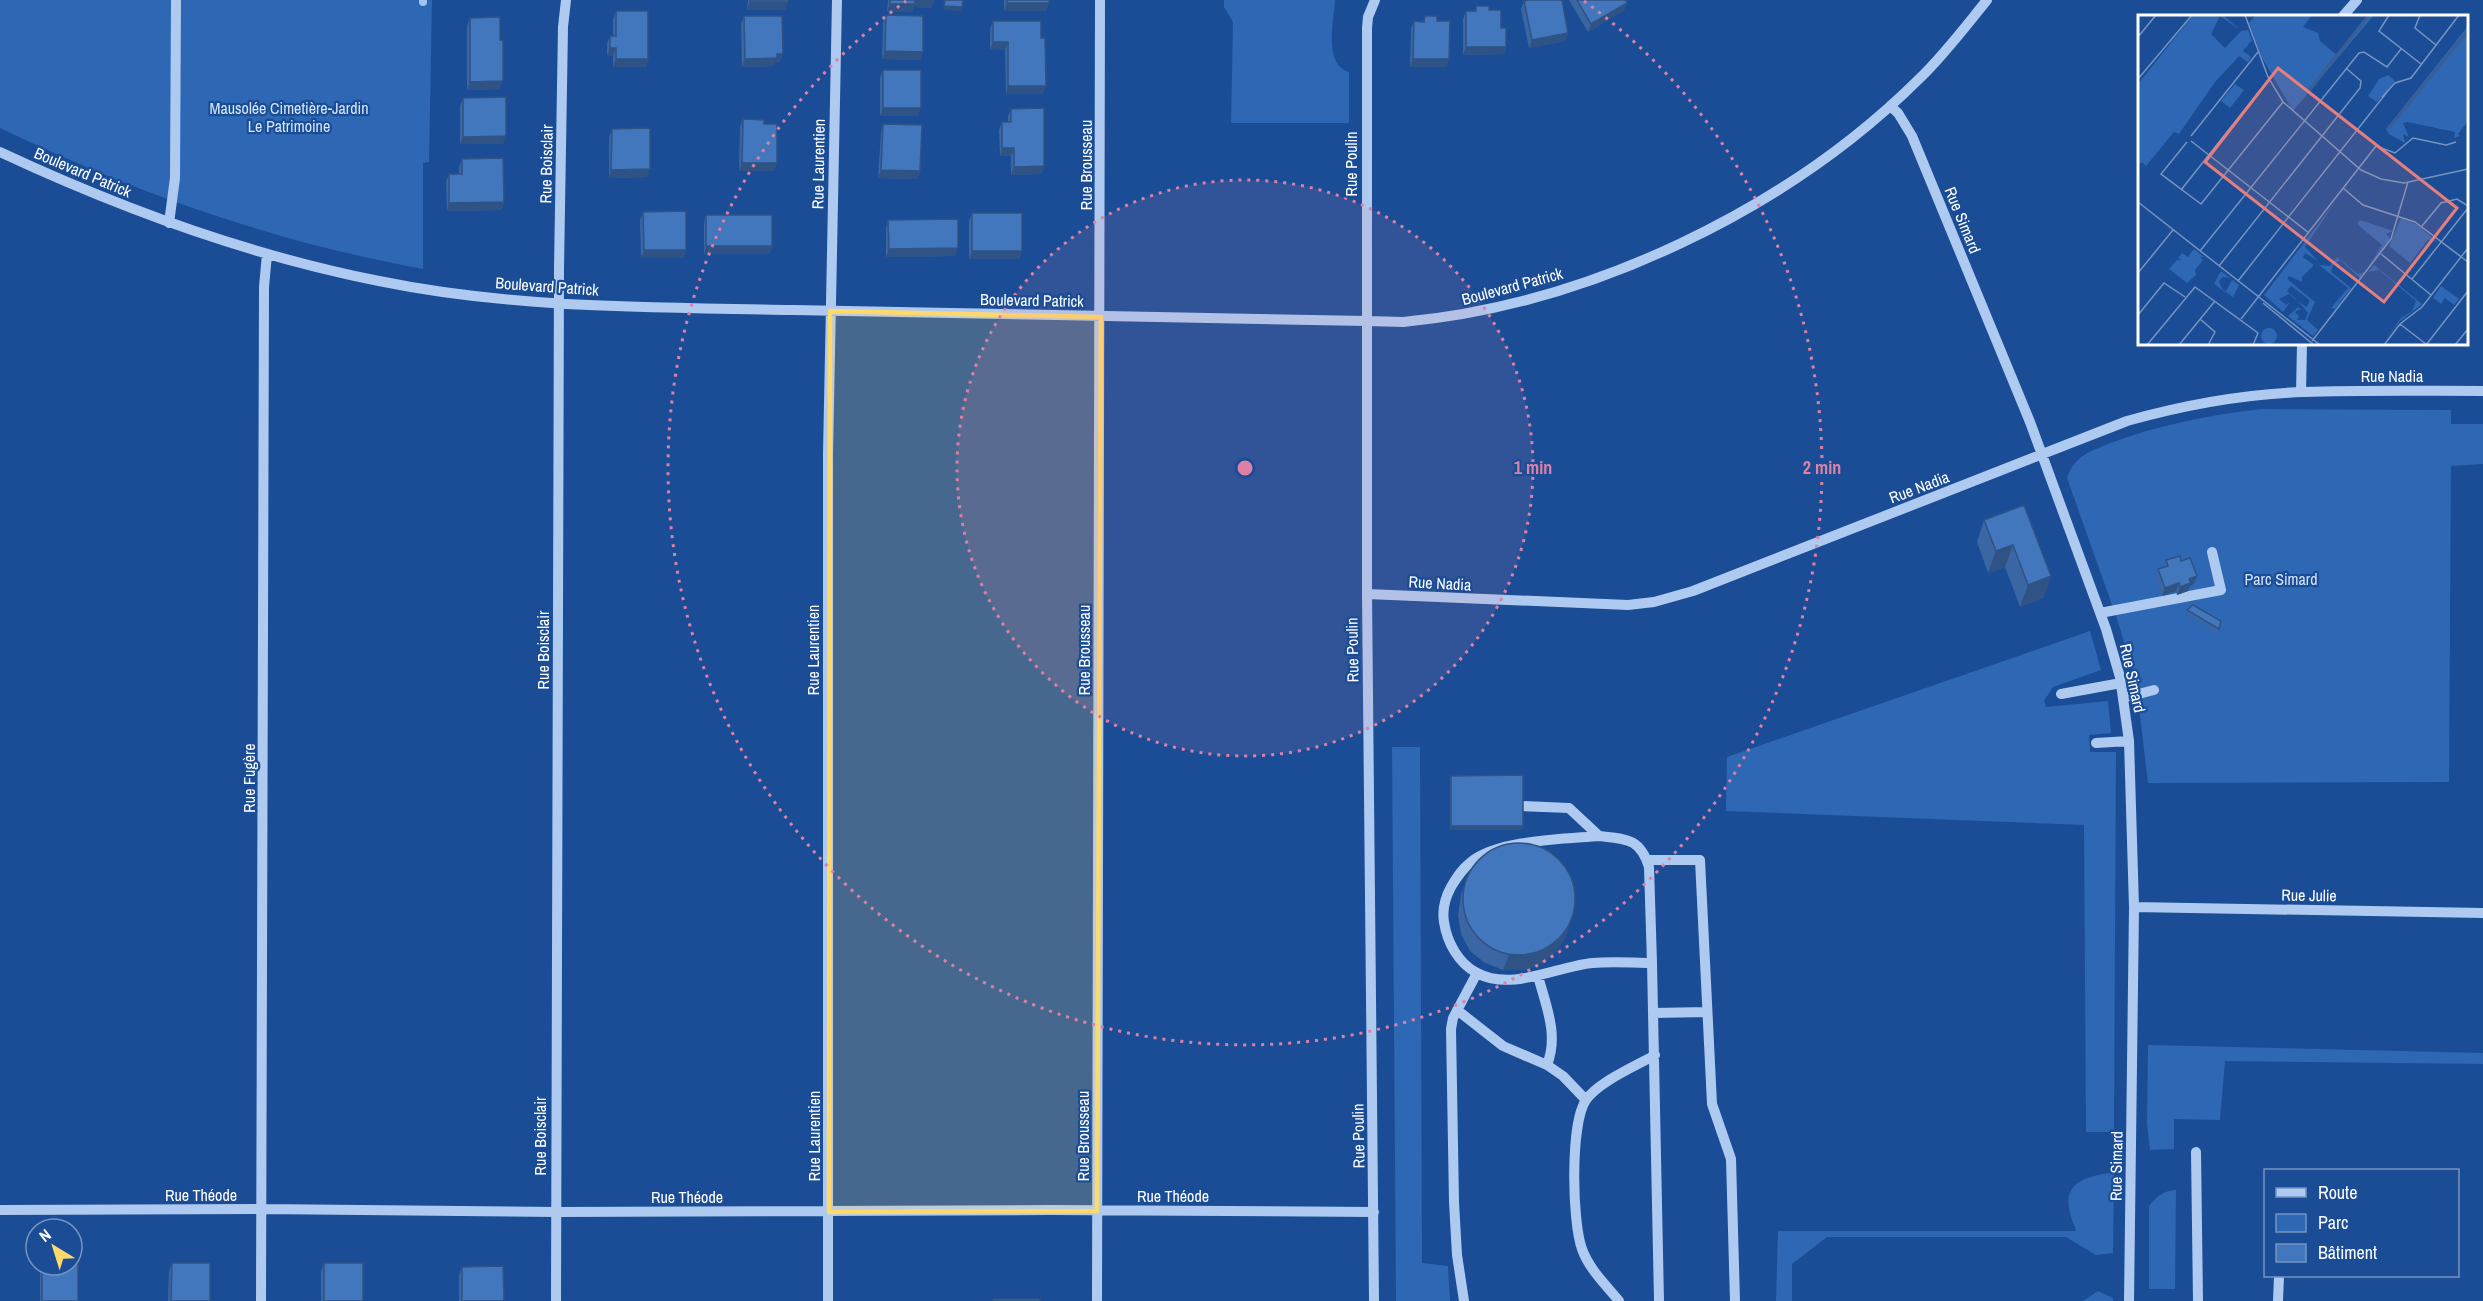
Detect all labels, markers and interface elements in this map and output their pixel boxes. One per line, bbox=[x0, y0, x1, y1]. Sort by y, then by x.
inset map bbox=[2138, 15, 2468, 345]
park label: Mausolée Cimetière-Jardin Le Patrimoine bbox=[210, 97, 368, 137]
street label: Rue Laurentien bbox=[806, 119, 830, 209]
street label: Rue Brousseau bbox=[1075, 120, 1097, 210]
street label: Rue Boisclair bbox=[534, 124, 558, 204]
street label: Rue Poulin bbox=[1340, 132, 1362, 196]
street label: Boulevard Patrick bbox=[31, 142, 135, 203]
street label: Rue Simard bbox=[1940, 183, 1986, 257]
street label: Boulevard Patrick bbox=[1459, 262, 1565, 310]
street label: Boulevard Patrick bbox=[495, 271, 600, 301]
street label: Boulevard Patrick bbox=[980, 288, 1084, 312]
street label: Rue Nadia bbox=[2361, 365, 2424, 387]
text: 1 min bbox=[1514, 455, 1552, 480]
text: 2 min bbox=[1803, 455, 1841, 480]
centre of rings bbox=[1235, 458, 1255, 478]
street label: Rue Nadia bbox=[1886, 465, 1953, 509]
park label: Parc Simard bbox=[2245, 568, 2317, 590]
street label: Rue Nadia bbox=[1408, 570, 1473, 596]
street label: Rue Laurentien bbox=[802, 605, 824, 695]
street label: Rue Brousseau bbox=[1073, 605, 1095, 695]
street label: Rue Boisclair bbox=[532, 610, 554, 689]
street label: Rue Poulin bbox=[1340, 617, 1364, 683]
street label: Rue Simard bbox=[2115, 641, 2151, 715]
street label: Rue Fugère bbox=[238, 743, 260, 813]
street label: Rue Julie bbox=[2281, 884, 2337, 906]
street label: Rue Laurentien bbox=[803, 1091, 825, 1181]
street label: Rue Brousseau bbox=[1072, 1091, 1094, 1181]
street label: Rue Boisclair bbox=[529, 1096, 551, 1175]
street label: Rue Poulin bbox=[1346, 1103, 1370, 1169]
street label: Rue Simard bbox=[2104, 1131, 2128, 1201]
legend bbox=[2264, 1169, 2459, 1277]
text: Route bbox=[2318, 1180, 2357, 1205]
street label: Rue Théode bbox=[165, 1184, 237, 1206]
street label: Rue Théode bbox=[1137, 1185, 1209, 1207]
street label: Rue Théode bbox=[651, 1186, 723, 1208]
text: Parc bbox=[2318, 1210, 2348, 1235]
north arrow bbox=[24, 1217, 84, 1277]
text: N bbox=[34, 1224, 55, 1247]
text: Bâtiment bbox=[2318, 1240, 2377, 1265]

